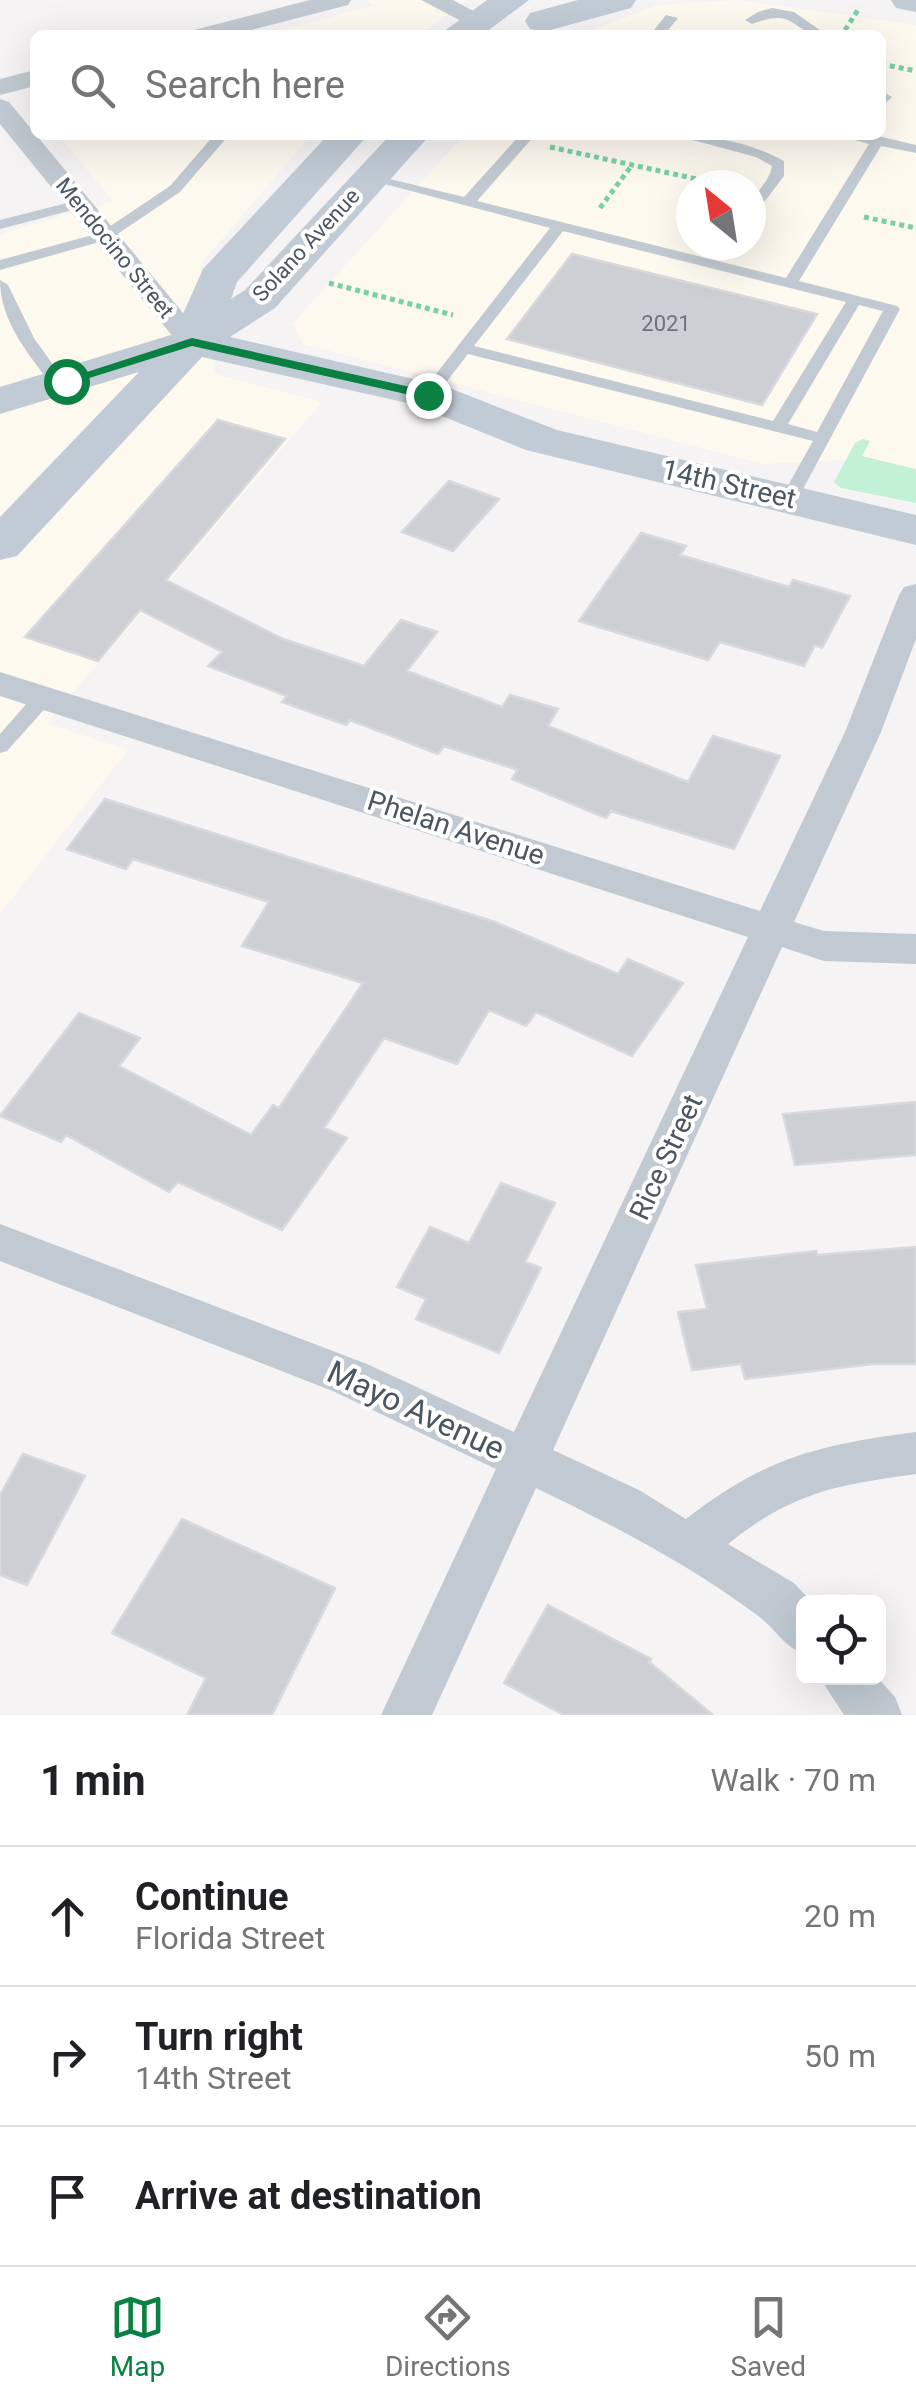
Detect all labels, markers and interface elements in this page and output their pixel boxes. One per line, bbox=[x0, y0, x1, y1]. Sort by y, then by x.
search box bbox=[30, 30, 886, 140]
icon: search bbox=[65, 58, 120, 113]
text: Search here bbox=[145, 63, 345, 107]
north arrow bbox=[676, 170, 766, 260]
street label: Mendocino Street bbox=[51, 173, 179, 323]
street label: Solano Avenue bbox=[247, 183, 365, 307]
house number: 2021 bbox=[641, 311, 691, 336]
route start bbox=[44, 359, 90, 405]
route end bbox=[406, 373, 452, 419]
street label: 14th Street bbox=[659, 453, 799, 515]
street label: Phelan Avenue bbox=[363, 784, 549, 872]
street label: Rice Street bbox=[623, 1089, 709, 1225]
street label: Mayo Avenue bbox=[321, 1352, 511, 1468]
map controls bbox=[796, 1595, 886, 1685]
button: locate bbox=[796, 1595, 886, 1685]
text: 1 min bbox=[40, 1756, 146, 1805]
text: Walk · 70 m bbox=[711, 1761, 876, 1799]
text: Continue bbox=[135, 1875, 289, 1919]
icon: ahead bbox=[40, 1889, 95, 1944]
text: 20 m bbox=[804, 1897, 876, 1935]
text: Florida Street bbox=[135, 1919, 325, 1957]
text: Turn right bbox=[135, 2015, 303, 2059]
icon: right bbox=[40, 2029, 95, 2084]
text: 50 m bbox=[804, 2037, 876, 2075]
text: 14th Street bbox=[135, 2059, 291, 2097]
icon: arrive bbox=[40, 2169, 95, 2224]
text: Arrive at destination bbox=[135, 2174, 482, 2218]
tab: Map bbox=[110, 2290, 165, 2383]
tab: Directions bbox=[385, 2290, 511, 2383]
tab: Saved bbox=[730, 2290, 806, 2383]

